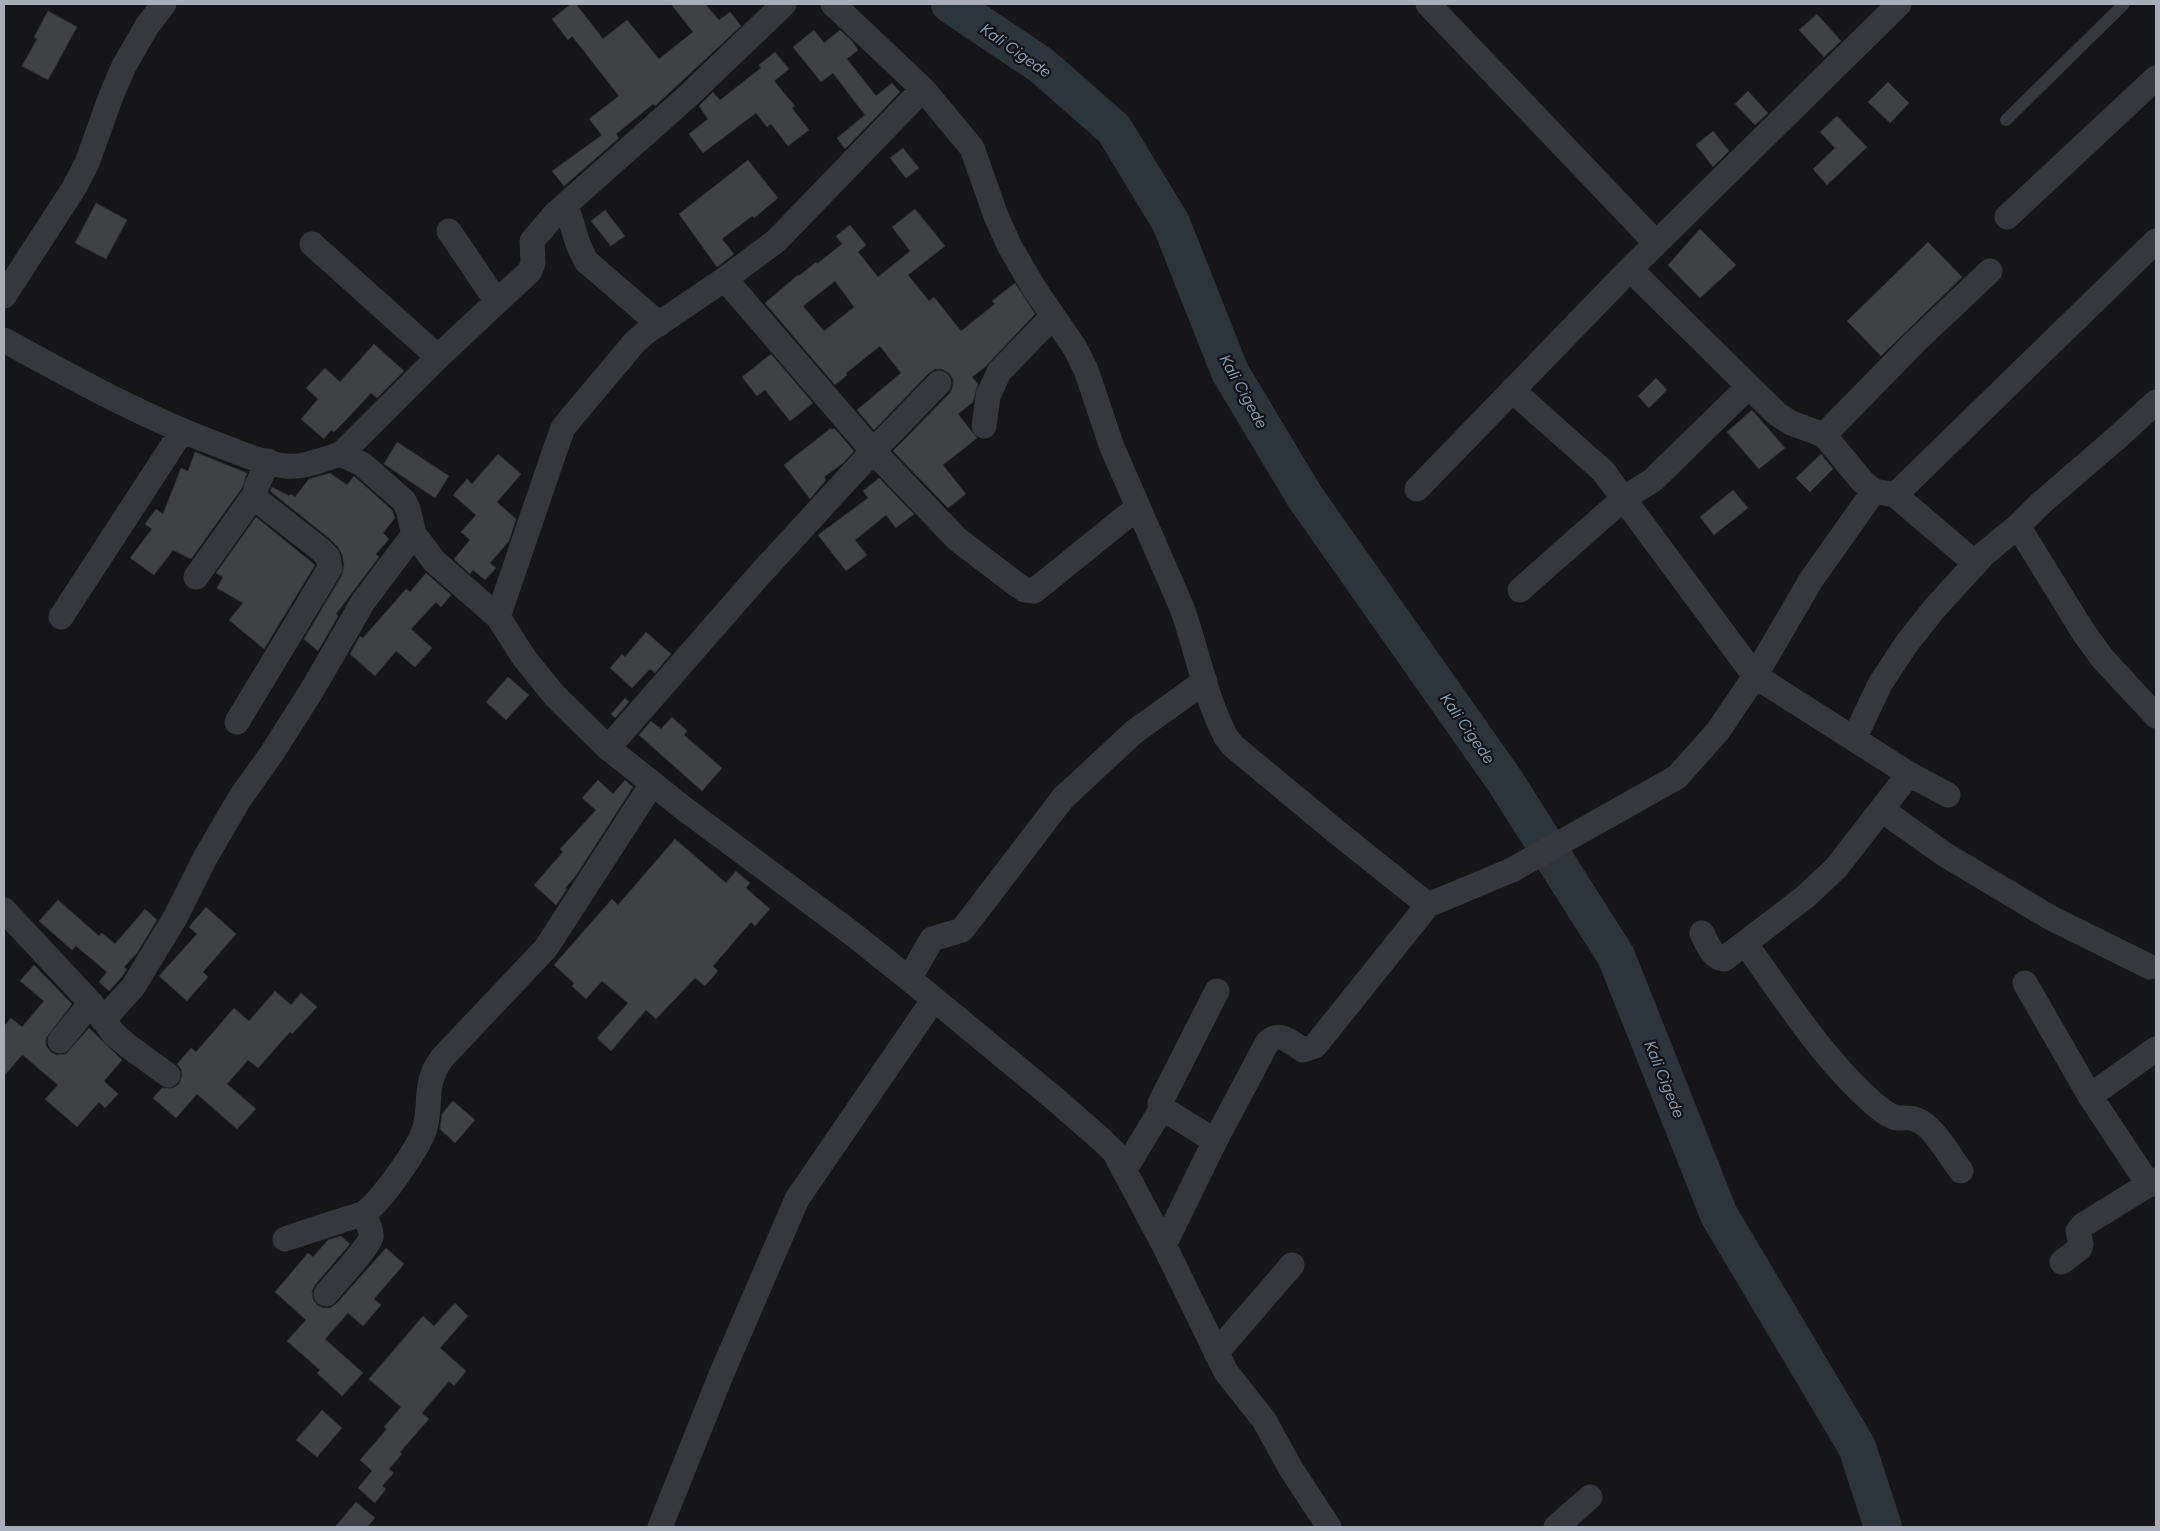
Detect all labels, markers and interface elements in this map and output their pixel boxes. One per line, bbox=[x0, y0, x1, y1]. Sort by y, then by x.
water label: Kali Cigede bbox=[977, 19, 1055, 82]
water label: Kali Cigede bbox=[1215, 351, 1272, 432]
water label: Kali Cigede bbox=[1436, 689, 1499, 767]
water label: Kali Cigede bbox=[1640, 1038, 1689, 1121]

